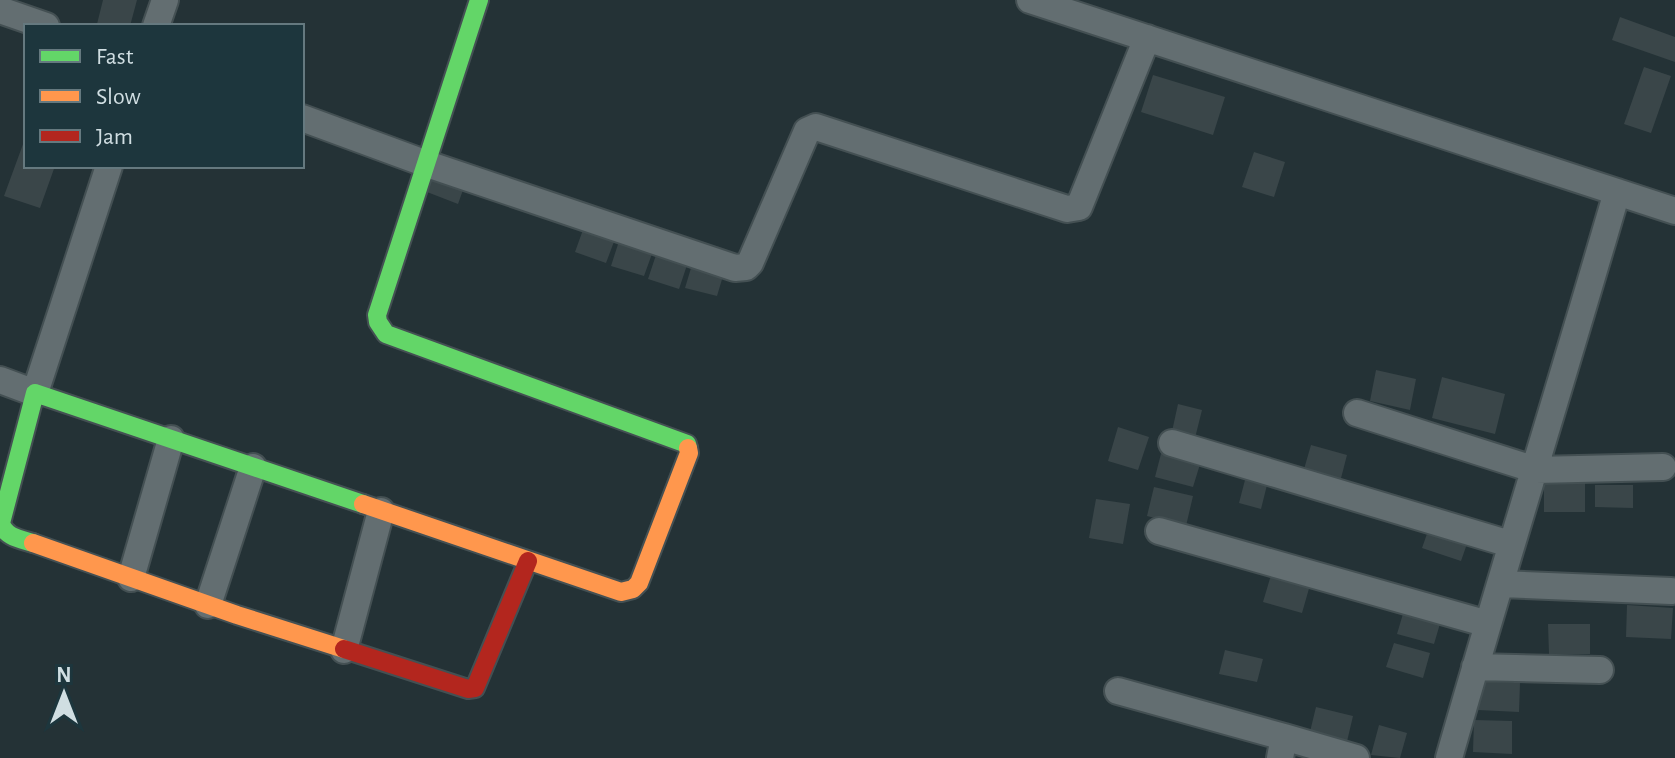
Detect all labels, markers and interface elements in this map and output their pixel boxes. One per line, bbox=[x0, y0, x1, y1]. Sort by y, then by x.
legend bbox=[24, 24, 304, 168]
text: Fast bbox=[96, 45, 134, 69]
text: Slow bbox=[96, 85, 141, 109]
text: Jam bbox=[96, 125, 133, 149]
north arrow bbox=[24, 654, 104, 734]
text: N bbox=[56, 664, 72, 686]

